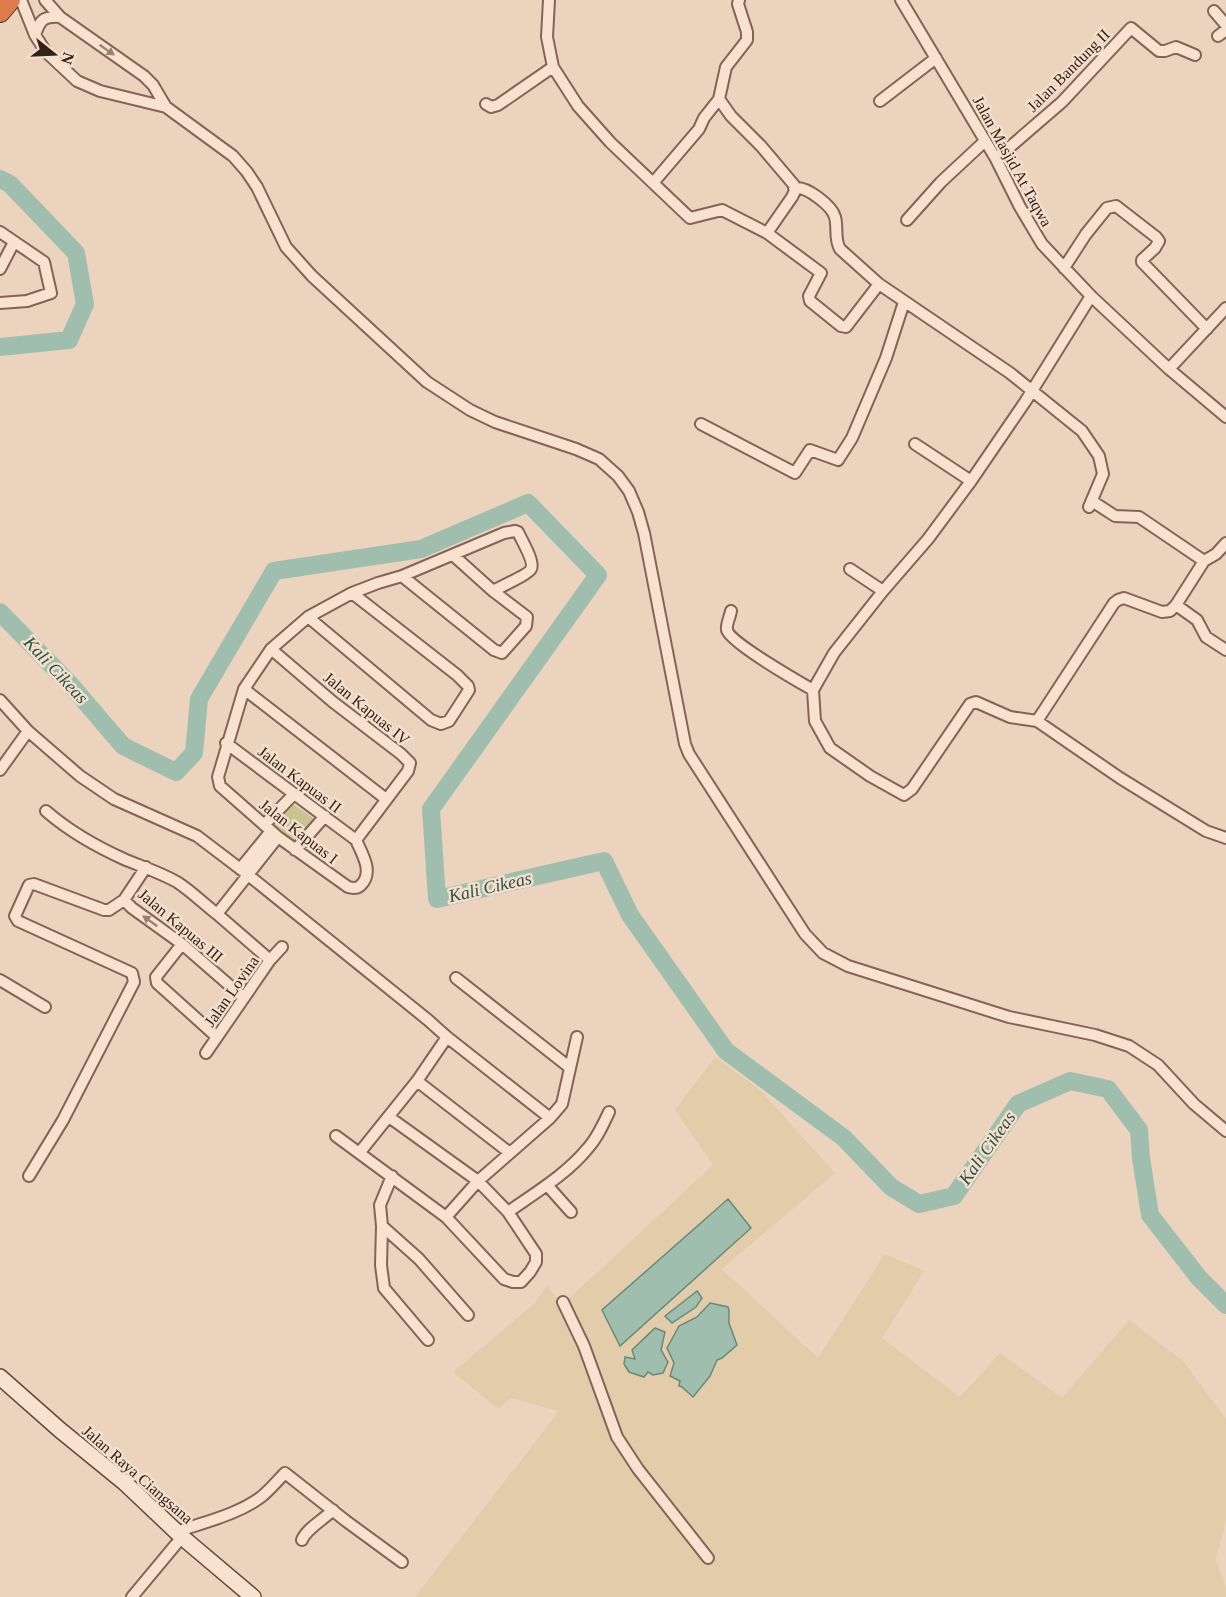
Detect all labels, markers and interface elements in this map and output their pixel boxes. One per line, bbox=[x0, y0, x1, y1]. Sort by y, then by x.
north arrow bbox=[24, 24, 84, 84]
street label: Jalan Bandung II bbox=[1024, 26, 1114, 116]
one-way arrow bbox=[98, 44, 114, 56]
text: N bbox=[58, 50, 78, 67]
street label: Jalan Masjid At Taqwa bbox=[969, 93, 1056, 230]
water label: Kali Cikeas bbox=[19, 632, 92, 708]
street label: Jalan Kapuas IV bbox=[320, 669, 413, 749]
street label: Jalan Kapuas II bbox=[254, 743, 345, 817]
street label: Jalan Kapuas I bbox=[256, 796, 341, 868]
water label: Kali Cikeas bbox=[446, 868, 533, 906]
street label: Jalan Kapuas III bbox=[134, 885, 226, 966]
one-way arrow bbox=[143, 915, 159, 927]
street label: Jalan Lovina bbox=[201, 953, 262, 1030]
water label: Kali Cikeas bbox=[954, 1108, 1019, 1189]
street label: Jalan Raya Ciangsana bbox=[78, 1422, 196, 1528]

